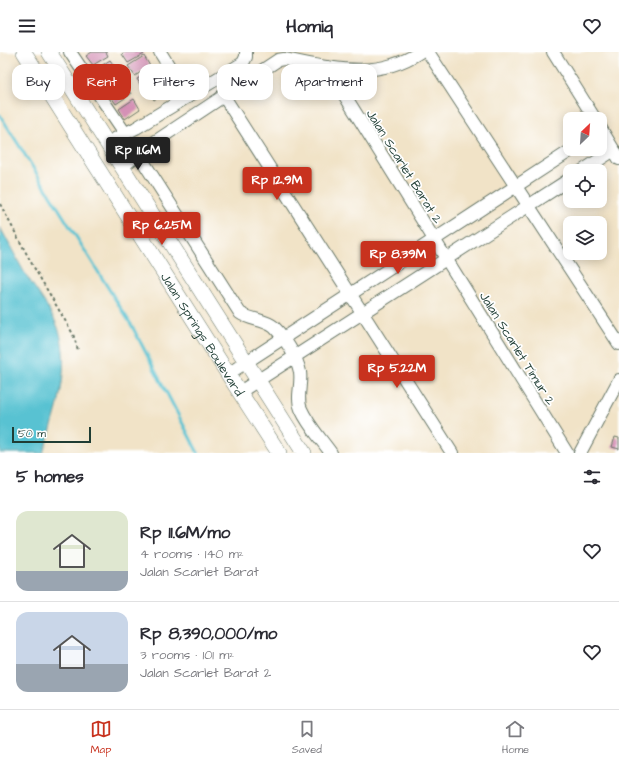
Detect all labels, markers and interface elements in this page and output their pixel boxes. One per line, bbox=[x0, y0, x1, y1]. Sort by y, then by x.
text: Homiq bbox=[286, 14, 333, 39]
icon: menu bbox=[16, 15, 38, 37]
icon: heart bbox=[581, 15, 603, 37]
chip: Buy bbox=[12, 64, 65, 100]
chip: Rent bbox=[73, 64, 131, 100]
chip: Filters bbox=[139, 64, 209, 100]
chip: New bbox=[217, 64, 273, 100]
chip: Apartment bbox=[281, 64, 377, 100]
street label: Jalan Scarlet Barat 2 bbox=[362, 106, 447, 227]
north arrow bbox=[563, 112, 607, 156]
map controls bbox=[563, 112, 607, 260]
pin: Rp 11.6M bbox=[97, 137, 179, 171]
text: Rp 11.6M bbox=[115, 141, 161, 159]
button: locate bbox=[563, 164, 607, 208]
pin: Rp 12.9M bbox=[236, 167, 318, 201]
text: Rp 12.9M bbox=[252, 171, 302, 189]
pin: Rp 6.25M bbox=[121, 212, 203, 246]
text: Rp 6.25M bbox=[132, 216, 192, 234]
button: layers bbox=[563, 216, 607, 260]
pin: Rp 8.39M bbox=[357, 241, 439, 275]
text: Rp 8.39M bbox=[370, 245, 426, 263]
street label: Jalan Springs Boulevard bbox=[156, 269, 248, 400]
street label: Jalan Scarlet Timur 2 bbox=[475, 288, 560, 409]
pin: Rp 5.22M bbox=[356, 355, 438, 389]
text: Rp 5.22M bbox=[368, 359, 426, 377]
scale bar bbox=[12, 425, 91, 444]
text: 50 m bbox=[18, 426, 46, 441]
text: 5 homes bbox=[16, 465, 84, 489]
icon: filters bbox=[581, 466, 603, 488]
text: Rp 11.6M/mo bbox=[140, 521, 230, 545]
icon: home bbox=[48, 527, 96, 575]
icon: heart bbox=[581, 540, 603, 562]
text: 4 rooms · 140 m² bbox=[140, 545, 244, 563]
text: Jalan Scarlet Barat bbox=[140, 563, 259, 581]
text: Rp 8,390,000/mo bbox=[140, 622, 277, 646]
icon: home bbox=[48, 628, 96, 676]
icon: heart bbox=[581, 641, 603, 663]
text: 3 rooms · 101 m² bbox=[140, 646, 234, 664]
text: Jalan Scarlet Barat 2 bbox=[140, 664, 271, 682]
tab: Map bbox=[90, 718, 112, 757]
tab: Saved bbox=[292, 718, 322, 757]
tab: Home bbox=[502, 718, 529, 757]

